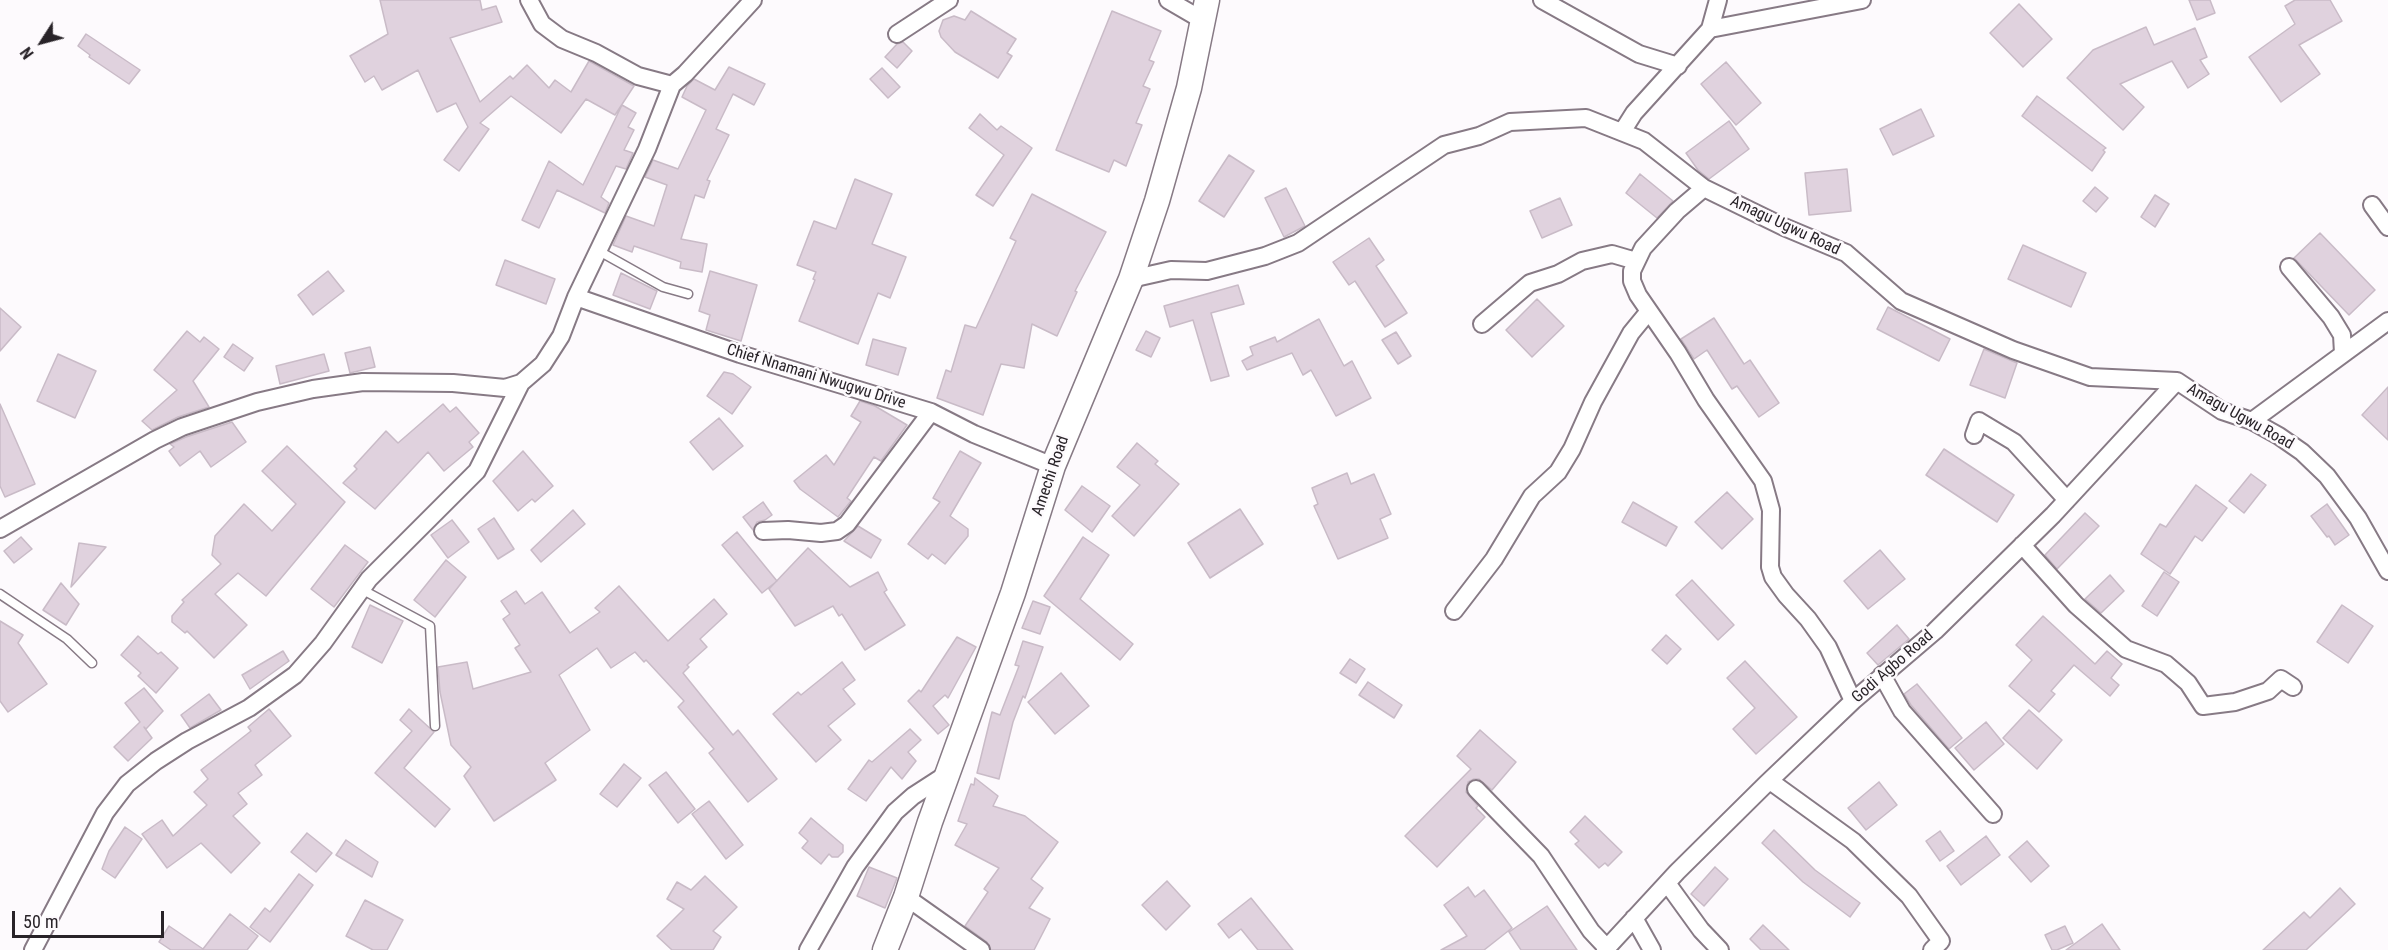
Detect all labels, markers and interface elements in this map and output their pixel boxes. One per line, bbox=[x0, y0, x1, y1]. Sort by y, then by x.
north arrow bbox=[12, 12, 72, 72]
text: N bbox=[16, 43, 38, 62]
street label: Amagu Ugwu Road bbox=[1727, 192, 1843, 260]
street label: Chief Nnamani Nwugwu Drive bbox=[724, 341, 908, 413]
street label: Amagu Ugwu Road bbox=[2183, 380, 2297, 454]
street label: Amechi Road bbox=[1028, 433, 1074, 519]
street label: Godi Agbo Road bbox=[1848, 626, 1938, 708]
scale bar bbox=[15, 899, 166, 937]
text: 50 m bbox=[23, 911, 58, 932]

